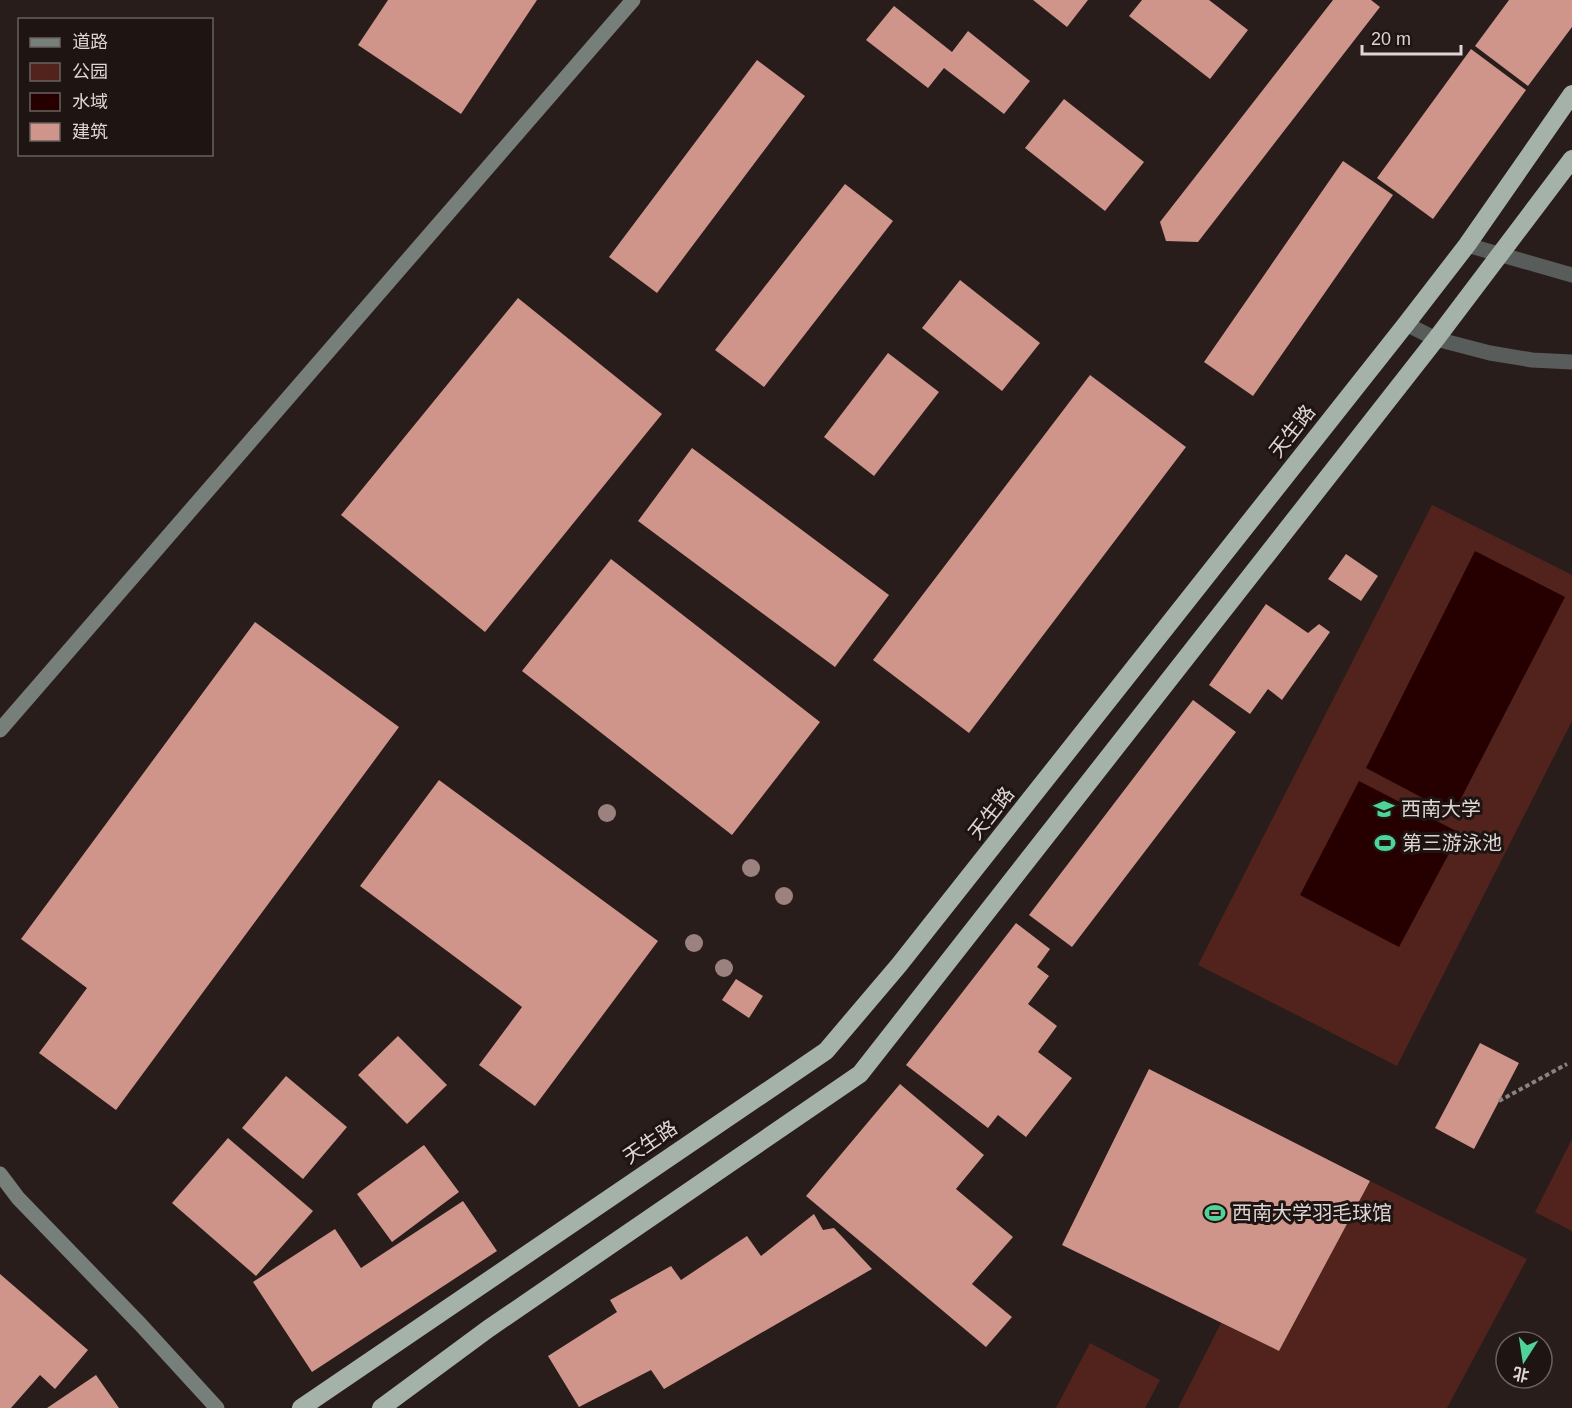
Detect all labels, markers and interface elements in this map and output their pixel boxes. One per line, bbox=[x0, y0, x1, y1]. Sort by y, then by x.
legend bbox=[18, 18, 213, 156]
scale bar bbox=[1362, 18, 1461, 56]
text: 20 m bbox=[1371, 29, 1411, 49]
text: 道路 bbox=[72, 32, 108, 52]
text: 公园 bbox=[72, 62, 108, 82]
text: 水域 bbox=[72, 92, 108, 112]
text: 建筑 bbox=[72, 122, 108, 142]
street label: 天生路 bbox=[1265, 401, 1319, 461]
street label: 天生路 bbox=[964, 783, 1018, 843]
school or university icon: 西南大学 bbox=[1372, 797, 1396, 821]
place label: 西南大学 bbox=[1401, 798, 1481, 820]
sports icon: 第三游泳池 bbox=[1373, 831, 1397, 855]
place label: 第三游泳池 bbox=[1402, 832, 1502, 854]
street label: 天生路 bbox=[619, 1116, 681, 1168]
sports icon: 西南大学羽毛球馆 bbox=[1203, 1201, 1227, 1225]
place label: 西南大学羽毛球馆 bbox=[1232, 1202, 1392, 1224]
north arrow bbox=[1494, 1330, 1554, 1390]
text: 北 bbox=[1511, 1364, 1531, 1384]

